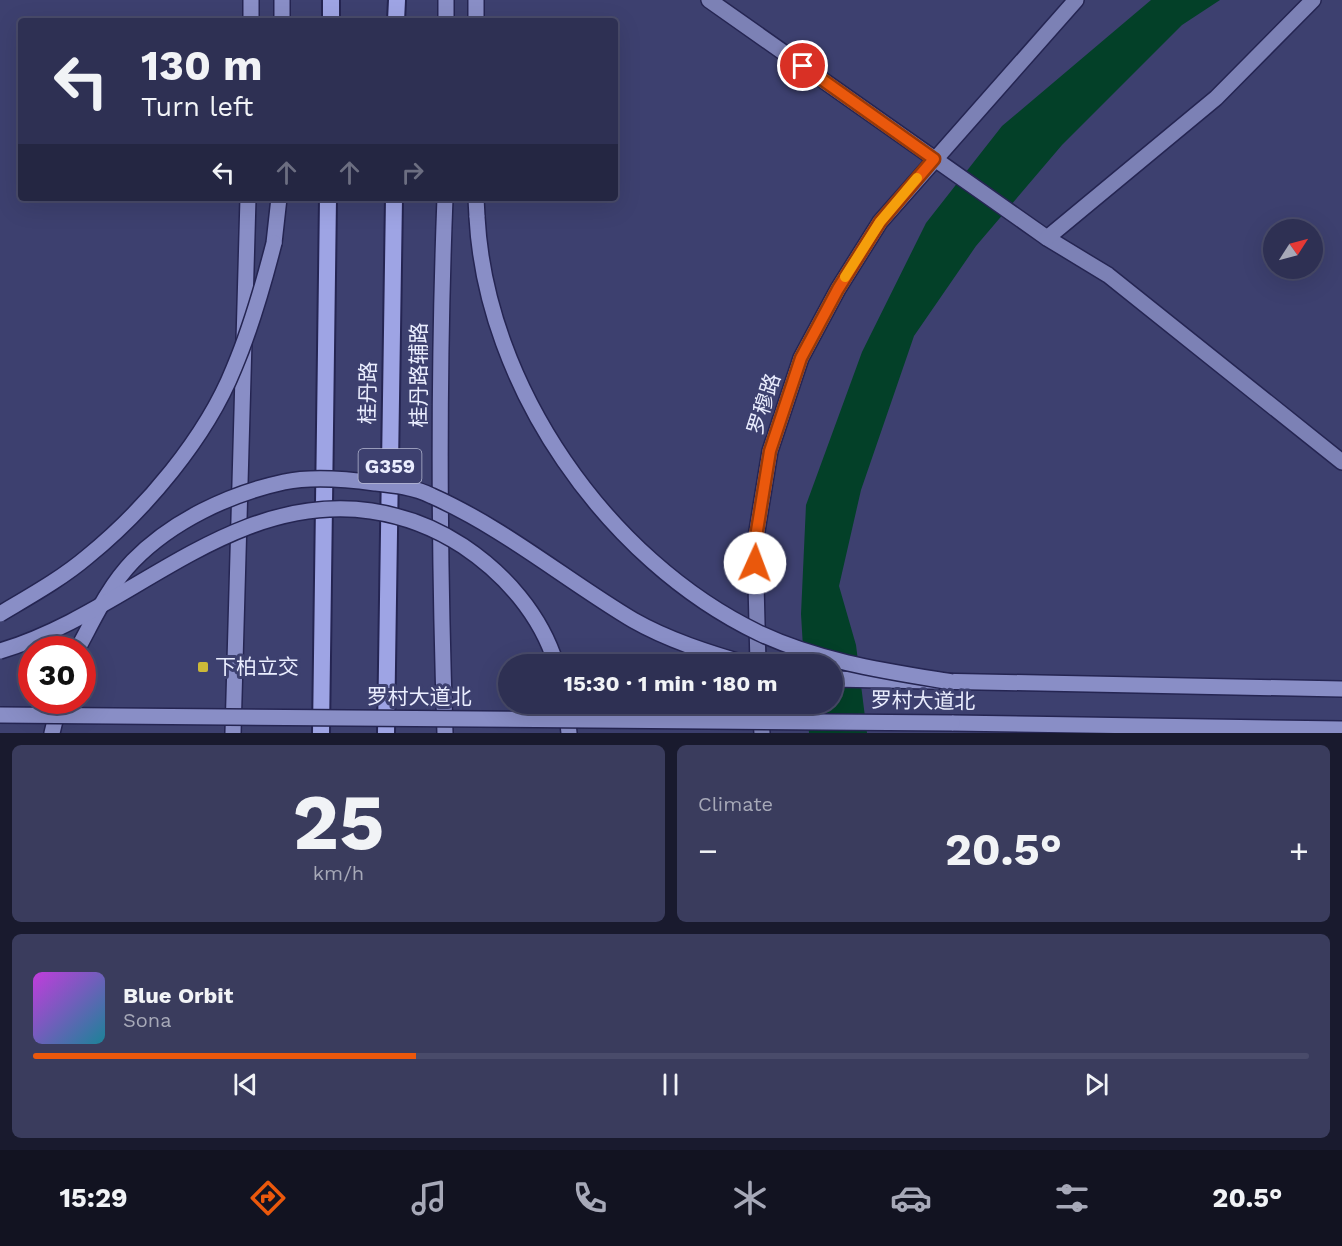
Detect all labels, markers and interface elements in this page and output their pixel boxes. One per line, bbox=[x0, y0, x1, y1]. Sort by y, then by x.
pin bbox=[777, 40, 828, 91]
text: 130 m bbox=[141, 41, 263, 90]
icon: left bbox=[42, 42, 120, 120]
icon: arrive bbox=[786, 49, 819, 82]
text: Turn left bbox=[141, 91, 253, 123]
icon: left bbox=[207, 156, 240, 189]
icon: ahead bbox=[270, 156, 303, 189]
icon: ahead bbox=[333, 156, 366, 189]
icon: right bbox=[396, 156, 429, 189]
north arrow bbox=[1263, 219, 1323, 279]
map controls bbox=[1263, 219, 1323, 279]
street label: 桂丹路辅路 bbox=[406, 323, 431, 428]
street label: 桂丹路 bbox=[354, 361, 381, 425]
street label: 罗穆路 bbox=[742, 370, 785, 438]
road number: G359 bbox=[358, 449, 422, 483]
position arrow bbox=[723, 531, 787, 595]
speed limit sign: 30 bbox=[18, 636, 96, 714]
place label: 下柏立交 bbox=[215, 654, 299, 679]
marker: 下柏立交 bbox=[196, 660, 210, 674]
text: 15:30 · 1 min · 180 m bbox=[564, 671, 778, 696]
street label: 罗村大道北 bbox=[367, 684, 472, 709]
street label: 罗村大道北 bbox=[870, 687, 976, 714]
text: 25 bbox=[293, 776, 384, 868]
text: Climate bbox=[698, 792, 773, 816]
text: 20.5° bbox=[945, 823, 1062, 876]
text: − bbox=[698, 831, 718, 870]
text: + bbox=[1289, 831, 1309, 870]
text: km/h bbox=[313, 861, 364, 885]
text: Blue Orbit bbox=[123, 983, 233, 1008]
text: Sona bbox=[123, 1008, 172, 1032]
icon: previous bbox=[229, 1068, 262, 1101]
icon: pause bbox=[654, 1068, 687, 1101]
icon: next bbox=[1080, 1068, 1113, 1101]
icon: directions bbox=[247, 1177, 289, 1219]
icon: music bbox=[408, 1177, 450, 1219]
icon: phone bbox=[569, 1177, 611, 1219]
icon: climate bbox=[729, 1177, 771, 1219]
icon: car bbox=[890, 1177, 932, 1219]
icon: filters bbox=[1051, 1177, 1093, 1219]
text: 15:29 bbox=[59, 1182, 128, 1214]
text: 20.5° bbox=[1212, 1182, 1282, 1214]

